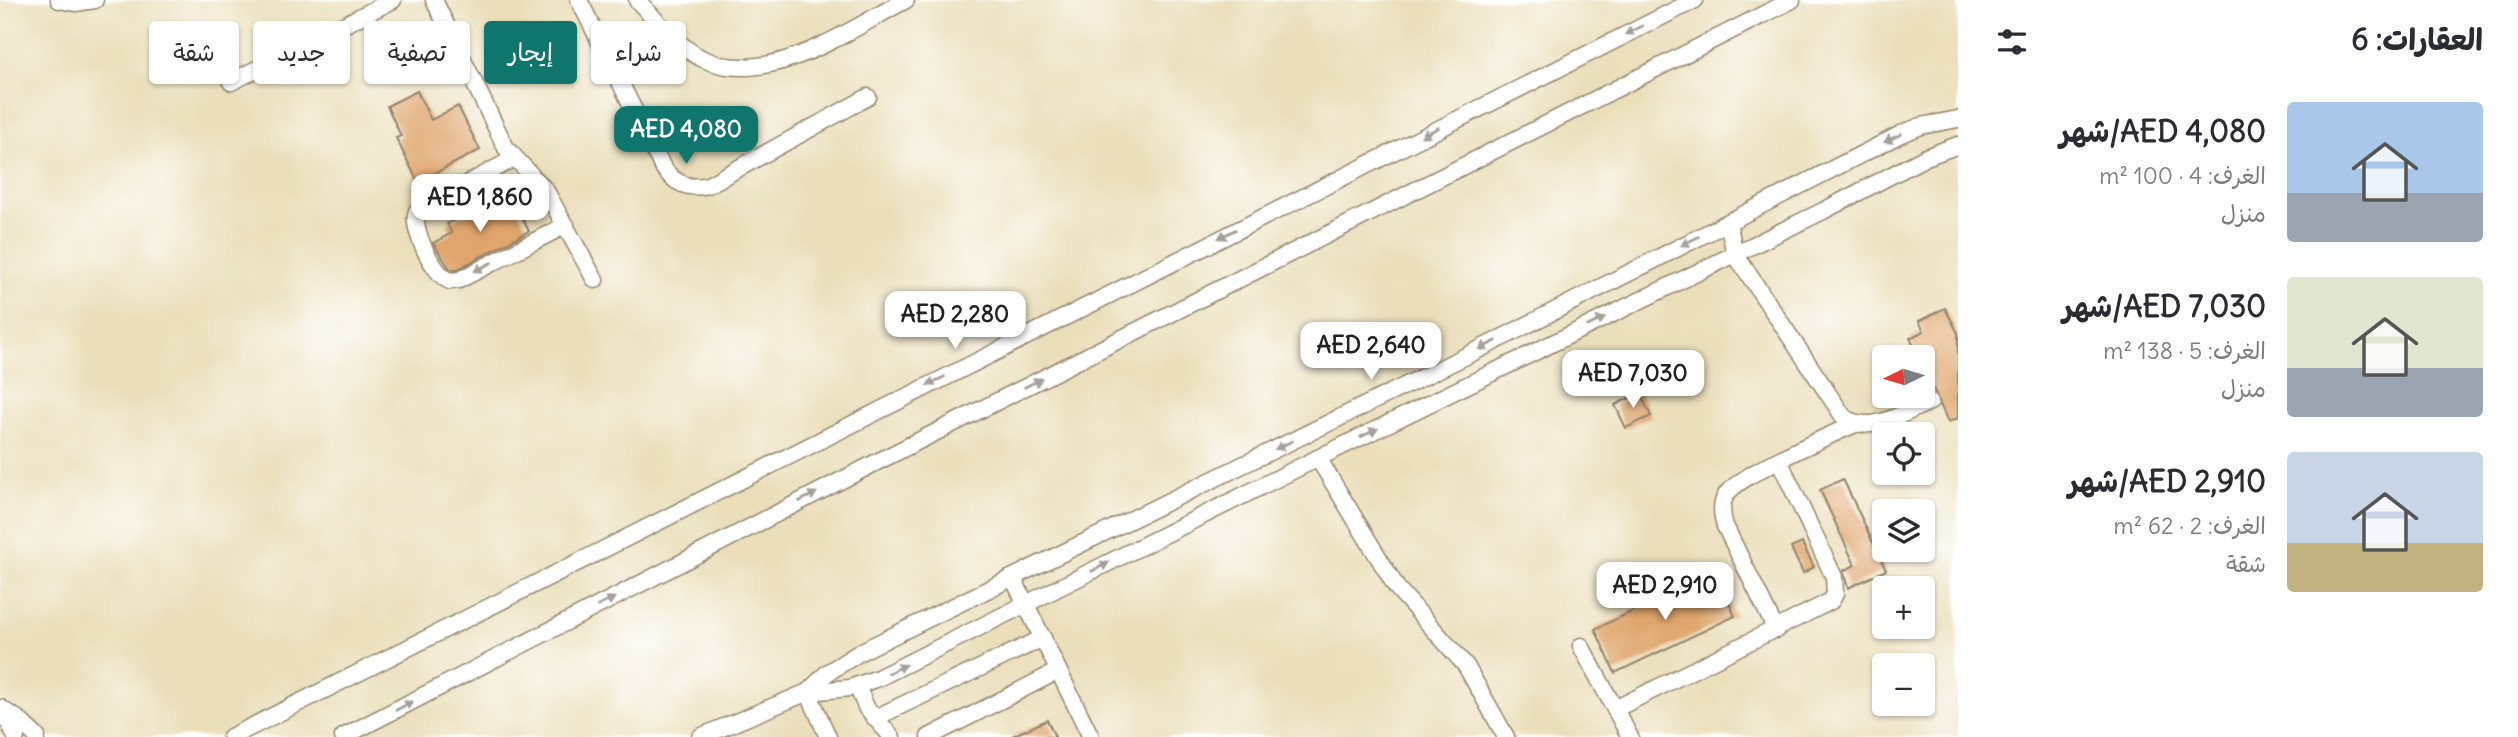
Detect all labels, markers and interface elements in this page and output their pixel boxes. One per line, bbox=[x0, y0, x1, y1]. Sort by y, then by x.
text: العقارات: 6 bbox=[2351, 20, 2483, 58]
chip: شقة bbox=[149, 21, 239, 84]
chip: جديد bbox=[253, 21, 350, 84]
chip: تصفية bbox=[364, 21, 470, 84]
chip: إيجار bbox=[484, 21, 577, 84]
chip: شراء bbox=[591, 21, 686, 84]
icon: filters bbox=[1993, 23, 2031, 61]
one-way arrow bbox=[1624, 24, 1644, 36]
pin: AED 4,080 bbox=[606, 106, 766, 166]
text: AED 4,080/شهر bbox=[2060, 112, 2266, 150]
text: AED 4,080 bbox=[630, 114, 742, 143]
one-way arrow bbox=[1420, 126, 1440, 137]
icon: home bbox=[2343, 130, 2427, 214]
one-way arrow bbox=[1883, 132, 1903, 143]
text: الغرف: 4 · 100 m² bbox=[2099, 161, 2266, 190]
pin: AED 1,860 bbox=[400, 174, 560, 234]
text: AED 1,860 bbox=[427, 182, 533, 211]
text: منزل bbox=[2221, 199, 2266, 228]
one-way arrow bbox=[1217, 229, 1237, 240]
one-way arrow bbox=[1680, 236, 1700, 247]
one-way arrow bbox=[473, 262, 493, 273]
text: AED 7,030/شهر bbox=[2062, 287, 2266, 325]
pin: AED 2,280 bbox=[875, 292, 1035, 351]
text: AED 2,280 bbox=[901, 299, 1009, 328]
icon: home bbox=[2343, 305, 2427, 389]
one-way arrow bbox=[1586, 316, 1606, 327]
pin: AED 2,640 bbox=[1291, 322, 1451, 382]
text: AED 2,640 bbox=[1316, 330, 1426, 359]
text: الغرف: 5 · 138 m² bbox=[2103, 336, 2266, 365]
one-way arrow bbox=[1478, 339, 1498, 350]
north arrow bbox=[1872, 345, 1936, 408]
map controls bbox=[1872, 345, 1935, 716]
pin: AED 7,030 bbox=[1553, 350, 1713, 410]
text: AED 7,030 bbox=[1578, 358, 1688, 387]
text: منزل bbox=[2221, 374, 2266, 403]
one-way arrow bbox=[927, 375, 946, 387]
one-way arrow bbox=[1023, 378, 1043, 389]
button: locate bbox=[1872, 422, 1935, 485]
one-way arrow bbox=[1359, 427, 1379, 438]
one-way arrow bbox=[1274, 440, 1294, 451]
text: AED 2,910/شهر bbox=[2068, 462, 2266, 500]
icon: home bbox=[2343, 480, 2427, 564]
one-way arrow bbox=[798, 492, 818, 503]
button: layers bbox=[1872, 499, 1935, 562]
text: الغرف: 2 · 62 m² bbox=[2113, 511, 2266, 540]
text: شقة bbox=[2226, 549, 2266, 578]
one-way arrow bbox=[1090, 562, 1110, 573]
pin: AED 2,910 bbox=[1585, 562, 1745, 622]
text: AED 2,910 bbox=[1613, 570, 1718, 599]
button: + bbox=[1872, 576, 1935, 639]
one-way arrow bbox=[596, 596, 616, 607]
button: − bbox=[1872, 653, 1935, 716]
one-way arrow bbox=[887, 663, 907, 675]
one-way arrow bbox=[394, 700, 414, 712]

